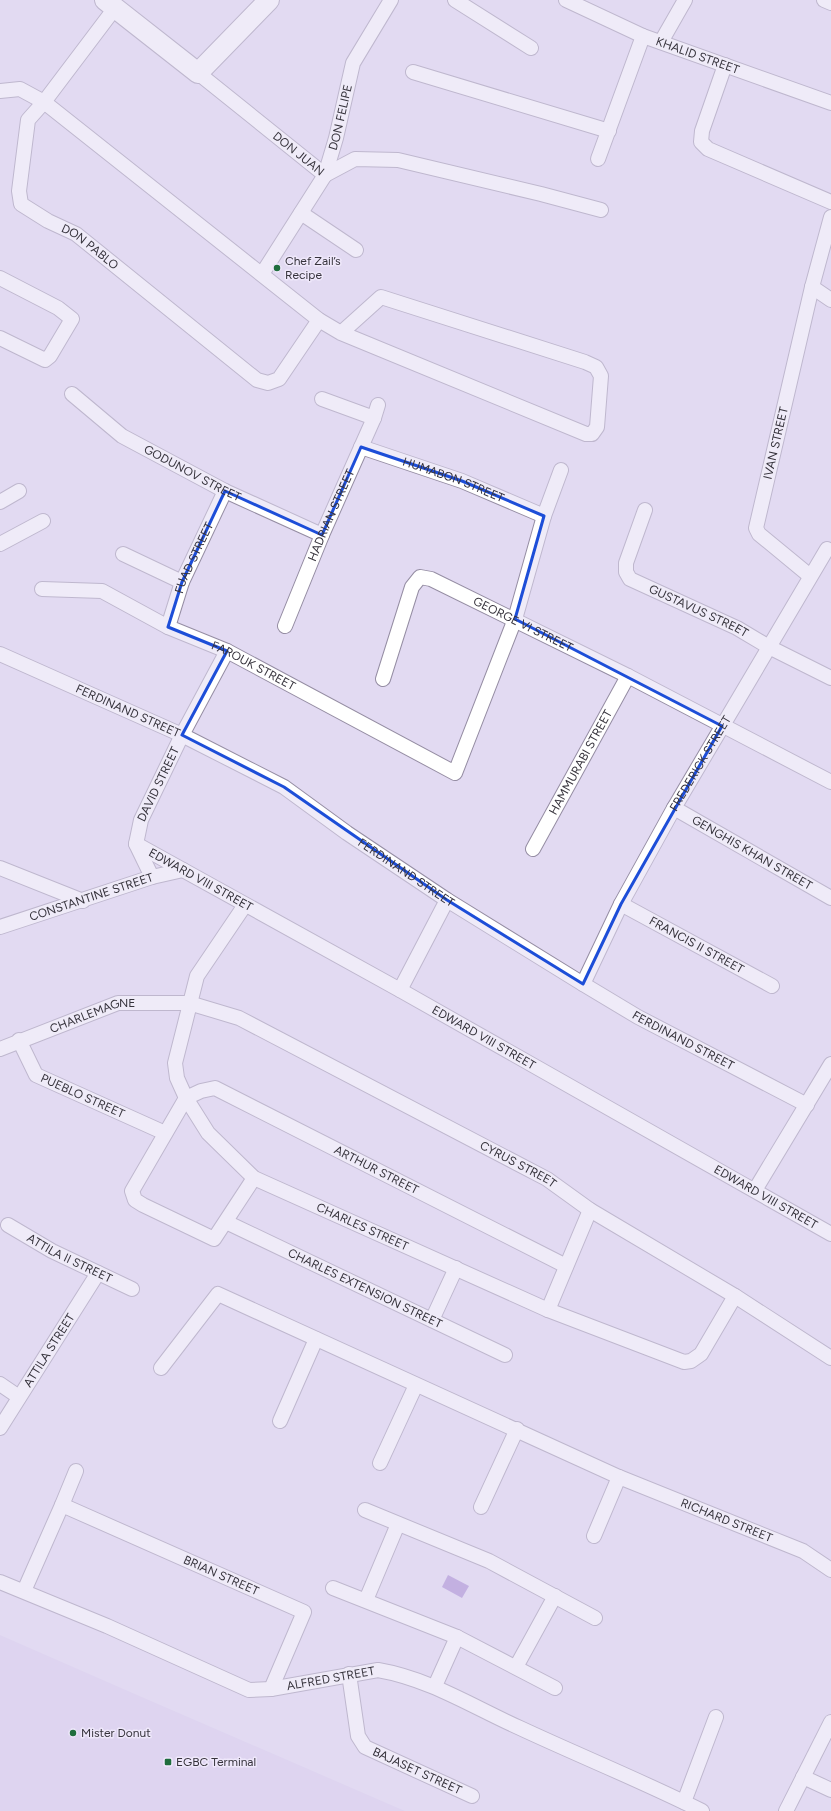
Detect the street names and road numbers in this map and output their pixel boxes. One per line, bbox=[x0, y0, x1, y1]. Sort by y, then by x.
street label: KHALID STREET bbox=[654, 34, 742, 77]
street label: DON FELIPE bbox=[326, 83, 355, 152]
street label: DON JUAN bbox=[270, 129, 327, 179]
street label: DON PABLO bbox=[59, 221, 121, 272]
street label: IVAN STREET bbox=[761, 405, 791, 481]
street label: GODUNOV STREET bbox=[142, 442, 243, 504]
street label: HUMABON STREET bbox=[401, 455, 506, 505]
street label: HADRIAN STREET bbox=[305, 467, 357, 563]
street label: FUAD STREET bbox=[172, 520, 216, 595]
street label: GUSTAVUS STREET bbox=[647, 582, 751, 640]
street label: GEORGE VI STREET bbox=[471, 594, 575, 655]
street label: FAROUK STREET bbox=[209, 638, 298, 693]
street label: FERDINAND STREET bbox=[73, 682, 183, 740]
street label: HAMMURABI STREET bbox=[546, 707, 615, 817]
street label: FREDERICK STREET bbox=[667, 713, 734, 814]
street label: DAVID STREET bbox=[134, 744, 182, 824]
street label: GENGHIS KHAN STREET bbox=[689, 813, 815, 893]
street label: FERDINAND STREET bbox=[355, 835, 457, 910]
street label: EDWARD VIII STREET bbox=[146, 845, 256, 914]
street label: CONSTANTINE STREET bbox=[27, 870, 155, 924]
street label: FRANCIS II STREET bbox=[647, 914, 747, 977]
street label: CHARLEMAGNE bbox=[48, 996, 135, 1036]
street label: EDWARD VIII STREET bbox=[430, 1003, 538, 1072]
street label: FERDINAND STREET bbox=[630, 1008, 737, 1073]
street label: PUEBLO STREET bbox=[38, 1071, 127, 1121]
street label: CYRUS STREET bbox=[478, 1138, 559, 1191]
street label: ARTHUR STREET bbox=[332, 1143, 421, 1197]
street label: EDWARD VIII STREET bbox=[712, 1162, 820, 1232]
street label: CHARLES STREET bbox=[314, 1200, 411, 1254]
street label: ATTILA II STREET bbox=[24, 1231, 115, 1286]
street label: CHARLES EXTENSION STREET bbox=[286, 1246, 445, 1331]
street label: ATTILA STREET bbox=[21, 1311, 78, 1390]
street label: RICHARD STREET bbox=[679, 1495, 775, 1545]
street label: BRIAN STREET bbox=[181, 1553, 261, 1598]
street label: ALFRED STREET bbox=[285, 1664, 376, 1693]
street label: BAJASET STREET bbox=[370, 1744, 464, 1797]

